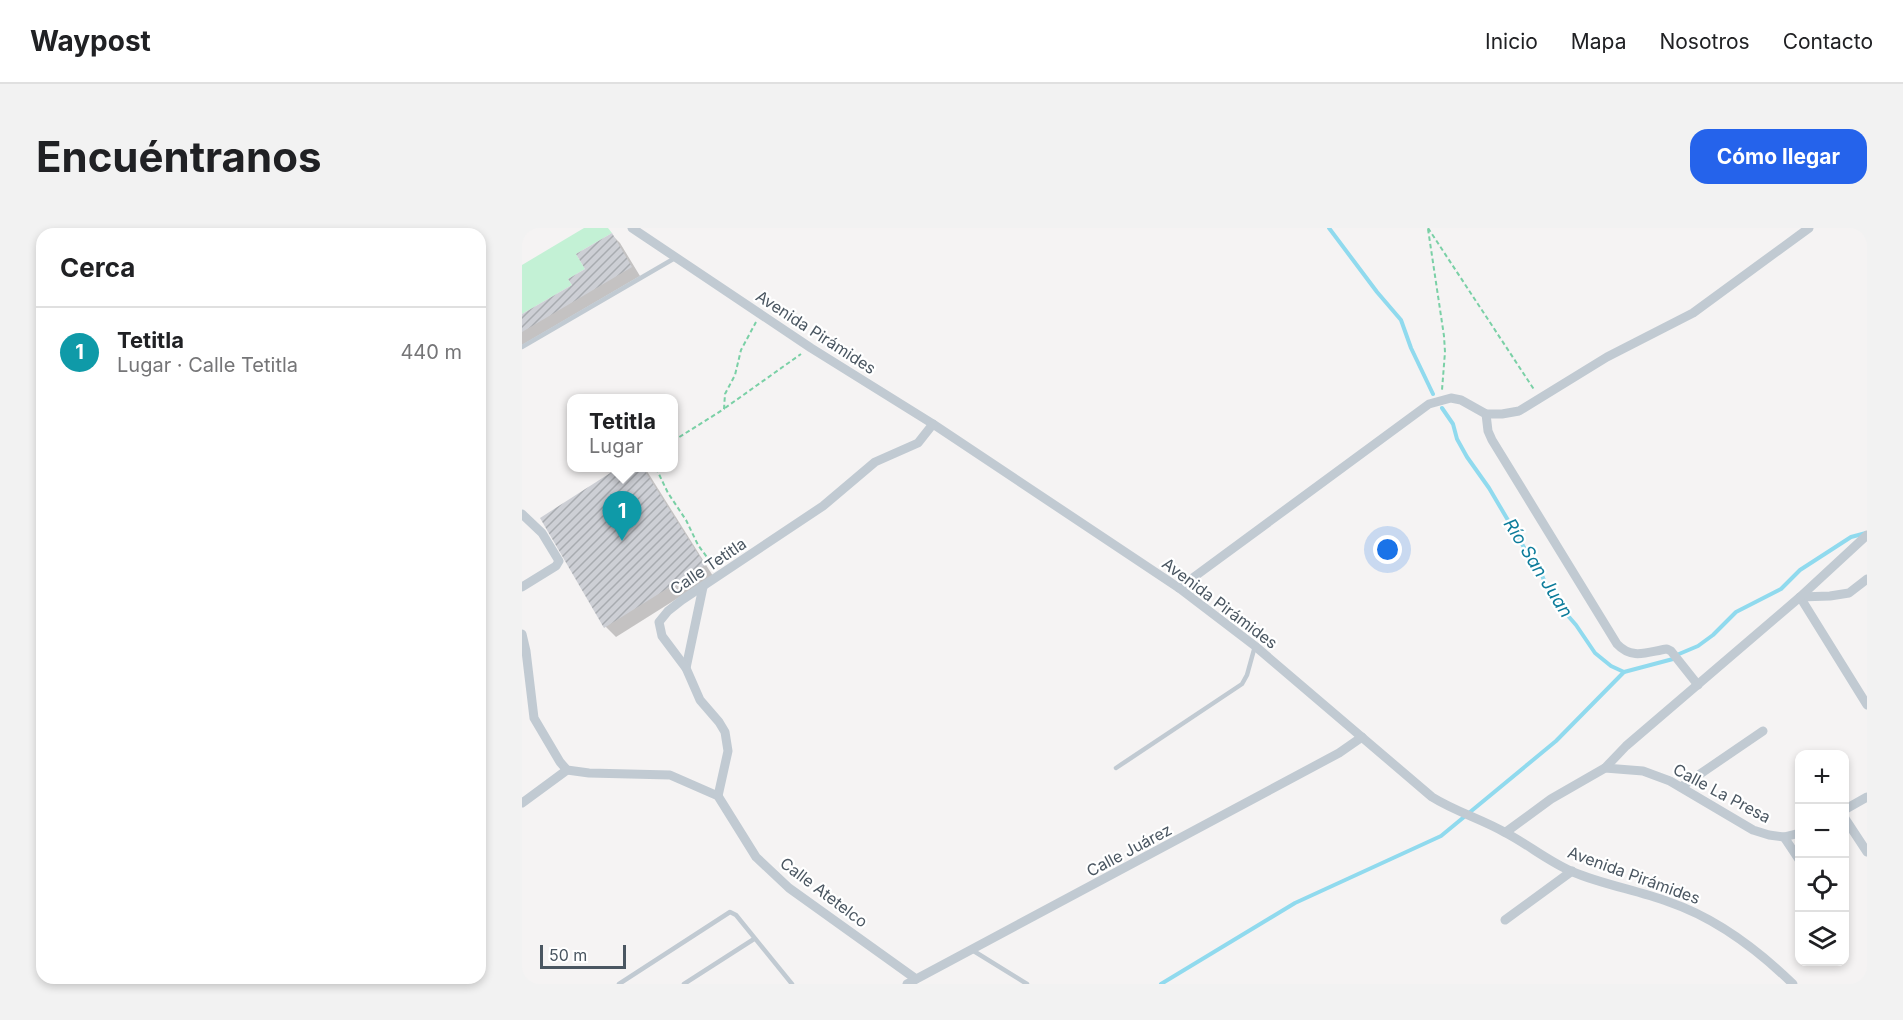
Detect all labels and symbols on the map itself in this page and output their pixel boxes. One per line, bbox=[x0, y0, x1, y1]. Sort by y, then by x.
street label: Avenida Pirámides bbox=[752, 286, 880, 378]
pin: 1 bbox=[602, 492, 642, 541]
water label: Río San Juan bbox=[1500, 514, 1577, 621]
street label: Calle Tetitla bbox=[666, 533, 750, 599]
your location bbox=[1373, 535, 1402, 564]
street label: Avenida Pirámides bbox=[1158, 553, 1282, 653]
street label: Calle La Presa bbox=[1670, 759, 1774, 827]
street label: Calle Juárez bbox=[1083, 819, 1175, 881]
street label: Avenida Pirámides bbox=[1565, 842, 1703, 908]
street label: Calle Atetelco bbox=[776, 853, 872, 931]
scale bar bbox=[540, 942, 626, 970]

